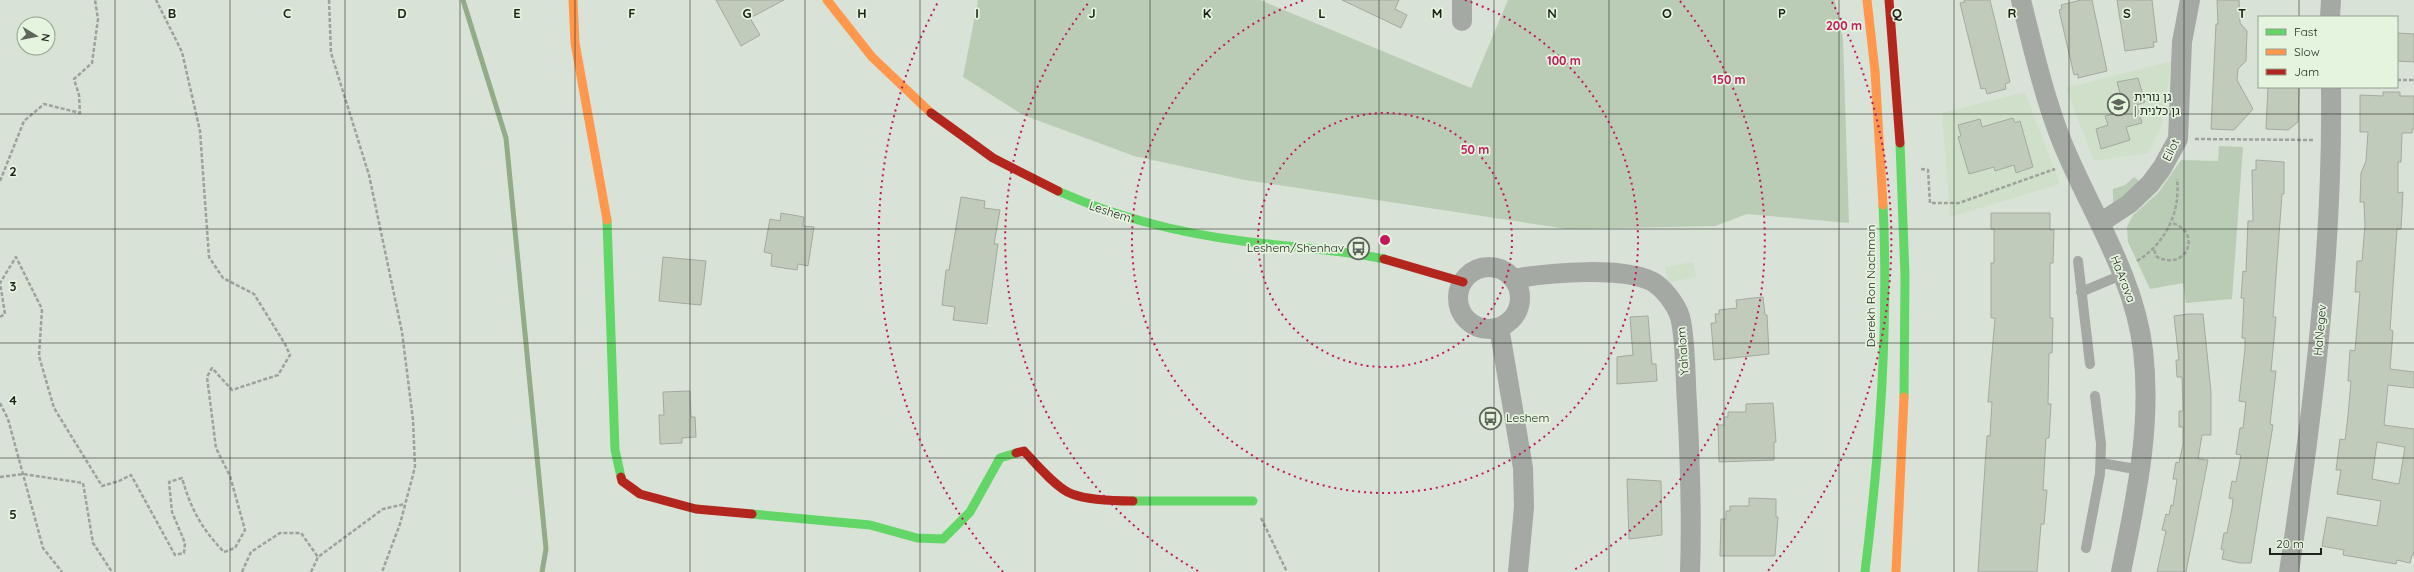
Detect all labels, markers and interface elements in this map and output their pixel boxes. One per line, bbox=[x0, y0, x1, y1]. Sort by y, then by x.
text: B bbox=[168, 5, 176, 21]
text: C bbox=[283, 5, 291, 21]
text: D bbox=[397, 5, 407, 21]
text: E bbox=[513, 5, 521, 21]
text: F bbox=[628, 5, 636, 21]
text: G bbox=[742, 5, 752, 21]
text: H bbox=[857, 5, 867, 21]
text: I bbox=[975, 5, 979, 21]
text: J bbox=[1088, 5, 1096, 21]
text: K bbox=[1203, 5, 1212, 21]
text: L bbox=[1318, 5, 1326, 21]
text: M bbox=[1432, 5, 1442, 21]
text: N bbox=[1547, 5, 1557, 21]
text: O bbox=[1662, 5, 1672, 21]
text: P bbox=[1778, 5, 1786, 21]
text: Q bbox=[1892, 5, 1903, 21]
text: R bbox=[2008, 5, 2017, 21]
text: S bbox=[2123, 5, 2131, 21]
text: T bbox=[2238, 5, 2246, 21]
north arrow bbox=[16, 16, 56, 56]
legend bbox=[2258, 16, 2398, 88]
text: 200 m bbox=[1826, 18, 1862, 33]
text: Fast bbox=[2294, 24, 2318, 39]
text: N bbox=[38, 33, 53, 43]
text: Slow bbox=[2294, 44, 2320, 59]
text: 100 m bbox=[1547, 53, 1581, 68]
text: Jam bbox=[2294, 64, 2319, 79]
text: 150 m bbox=[1712, 72, 1746, 87]
place label: גן נורית | גן כלנית bbox=[2134, 89, 2180, 118]
school or university icon: גן נורית | גן כלנית bbox=[2106, 91, 2132, 117]
street label: Eilot bbox=[2159, 136, 2182, 164]
text: 50 m bbox=[1461, 142, 1489, 157]
text: 2 bbox=[9, 163, 17, 179]
street label: Leshem bbox=[1087, 198, 1133, 225]
street label: Derekh Ron Nachman bbox=[1863, 225, 1878, 347]
centre of rings bbox=[1378, 233, 1392, 247]
bus stop icon: Leshem/Shenhav bbox=[1346, 235, 1372, 261]
place label: Leshem/Shenhav bbox=[1247, 240, 1344, 255]
street label: HaArava bbox=[2108, 253, 2139, 304]
text: 3 bbox=[10, 278, 17, 294]
street label: HaNegev bbox=[2310, 304, 2329, 356]
street label: Yahalom bbox=[1673, 326, 1692, 376]
text: 4 bbox=[9, 392, 17, 408]
bus stop icon: Leshem bbox=[1477, 405, 1503, 431]
place label: Leshem bbox=[1506, 410, 1549, 425]
text: 5 bbox=[9, 506, 17, 522]
scale bar bbox=[2270, 530, 2321, 556]
text: 20 m bbox=[2276, 536, 2304, 551]

